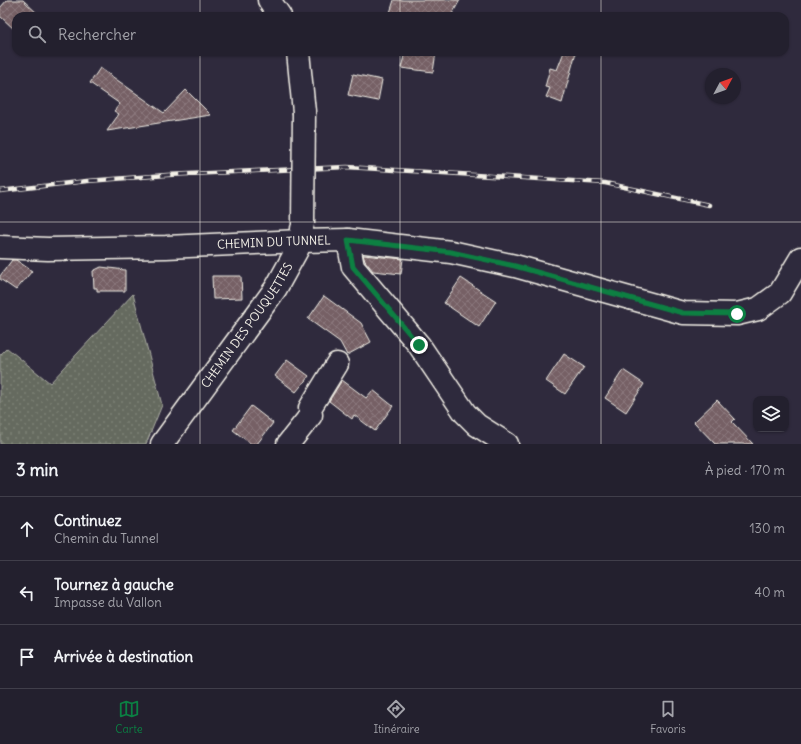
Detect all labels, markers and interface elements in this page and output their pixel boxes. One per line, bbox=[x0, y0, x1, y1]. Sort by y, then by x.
search box bbox=[12, 12, 789, 56]
icon: search bbox=[26, 23, 48, 45]
text: Rechercher bbox=[58, 25, 136, 44]
north arrow bbox=[705, 68, 741, 104]
street label: CHEMIN DU TUNNEL bbox=[217, 232, 331, 252]
street label: CHEMIN DES POUQUETTES bbox=[197, 260, 296, 391]
route start bbox=[728, 305, 746, 323]
route end bbox=[410, 336, 428, 354]
map controls bbox=[753, 396, 789, 432]
button: layers bbox=[753, 396, 789, 432]
text: 3 min bbox=[16, 459, 58, 481]
text: À pied · 170 m bbox=[705, 462, 785, 479]
text: Continuez bbox=[54, 511, 122, 530]
icon: ahead bbox=[16, 518, 38, 540]
text: 130 m bbox=[749, 520, 785, 537]
text: Chemin du Tunnel bbox=[54, 530, 159, 547]
text: Tournez à gauche bbox=[54, 575, 174, 594]
icon: left bbox=[16, 582, 38, 604]
text: 40 m bbox=[754, 584, 785, 601]
text: Impasse du Vallon bbox=[54, 594, 162, 611]
icon: arrive bbox=[16, 646, 38, 668]
text: Arrivée à destination bbox=[54, 647, 193, 666]
tab: Carte bbox=[115, 698, 143, 736]
tab: Itinéraire bbox=[373, 698, 420, 736]
tab: Favoris bbox=[650, 698, 686, 736]

